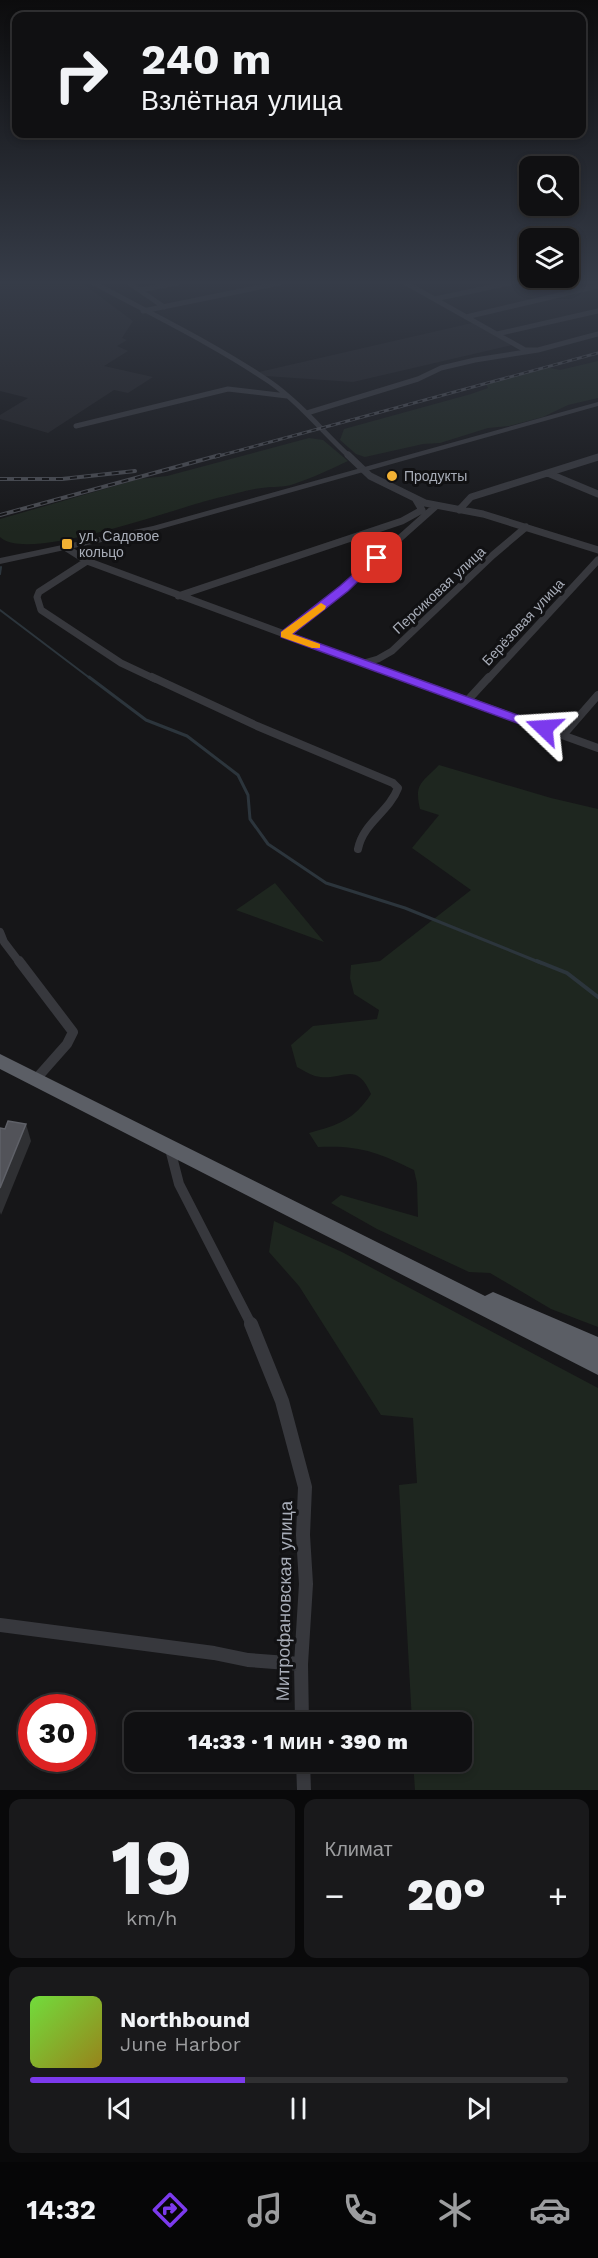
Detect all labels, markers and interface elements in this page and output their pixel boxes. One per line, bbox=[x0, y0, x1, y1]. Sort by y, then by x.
text: 240 m bbox=[141, 35, 271, 84]
icon: right bbox=[42, 36, 120, 114]
text: Взлётная улица bbox=[141, 85, 342, 117]
map controls bbox=[519, 156, 579, 288]
button: search bbox=[519, 156, 579, 216]
button: layers bbox=[519, 228, 579, 288]
place label: Продукты bbox=[404, 468, 467, 484]
marker: Продукты bbox=[385, 469, 399, 483]
place label: ул. Садовое кольцо bbox=[79, 528, 159, 560]
pin bbox=[351, 532, 402, 583]
marker: ул. Садовое кольцо bbox=[60, 537, 74, 551]
icon: arrive bbox=[360, 541, 393, 574]
street label: Персиковая улица bbox=[390, 543, 489, 637]
street label: Берёзовая улица bbox=[479, 575, 567, 669]
position arrow bbox=[512, 696, 576, 760]
street label: Митрофановская улица bbox=[272, 1500, 296, 1701]
speed limit sign: 30 bbox=[18, 1694, 96, 1772]
text: 14:33 · 1 мин · 390 m bbox=[188, 1729, 408, 1754]
text: 19 bbox=[111, 1821, 193, 1913]
text: Климат bbox=[325, 1837, 393, 1861]
text: 20° bbox=[407, 1868, 486, 1921]
text: − bbox=[325, 1876, 344, 1915]
text: + bbox=[548, 1876, 568, 1915]
text: km/h bbox=[126, 1906, 178, 1930]
text: Northbound bbox=[120, 2007, 250, 2032]
text: June Harbor bbox=[120, 2032, 241, 2056]
icon: previous bbox=[103, 2092, 136, 2125]
icon: pause bbox=[282, 2092, 315, 2125]
icon: next bbox=[462, 2092, 495, 2125]
icon: directions bbox=[149, 2189, 191, 2231]
icon: music bbox=[244, 2189, 286, 2231]
icon: phone bbox=[339, 2189, 381, 2231]
icon: climate bbox=[434, 2189, 476, 2231]
icon: car bbox=[529, 2189, 571, 2231]
text: 14:32 bbox=[27, 2194, 96, 2226]

